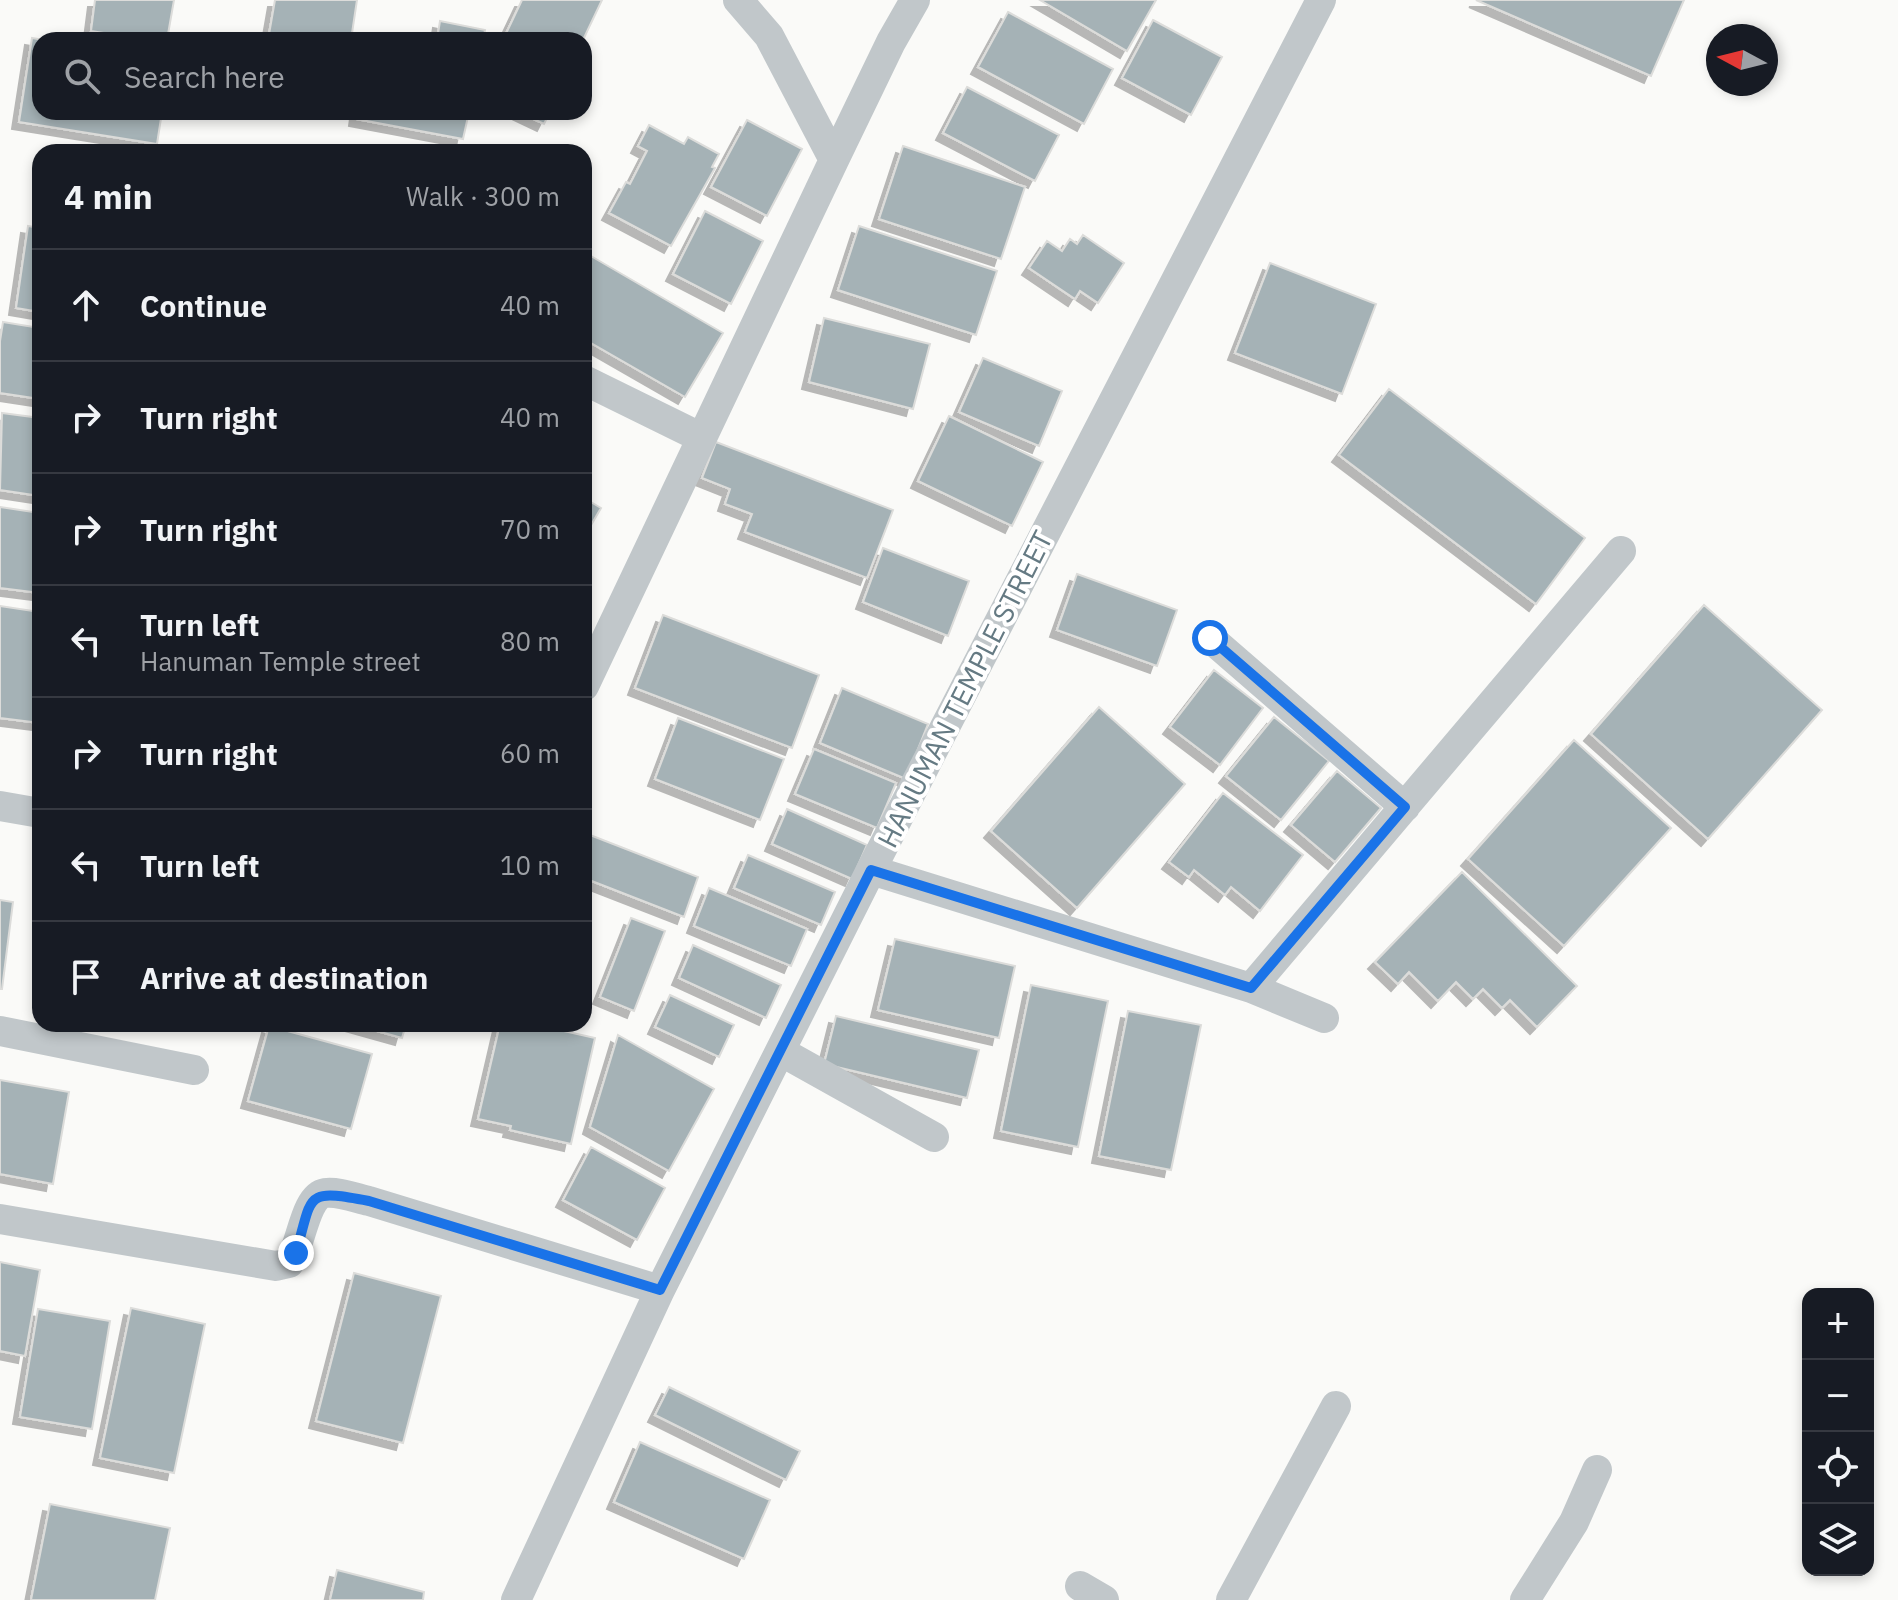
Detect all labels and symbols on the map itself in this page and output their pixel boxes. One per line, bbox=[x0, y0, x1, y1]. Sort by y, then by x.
north arrow bbox=[1706, 24, 1778, 96]
street label: HANUMAN TEMPLE STREET bbox=[868, 524, 1061, 854]
route start bbox=[1192, 620, 1228, 656]
route end bbox=[278, 1235, 314, 1271]

